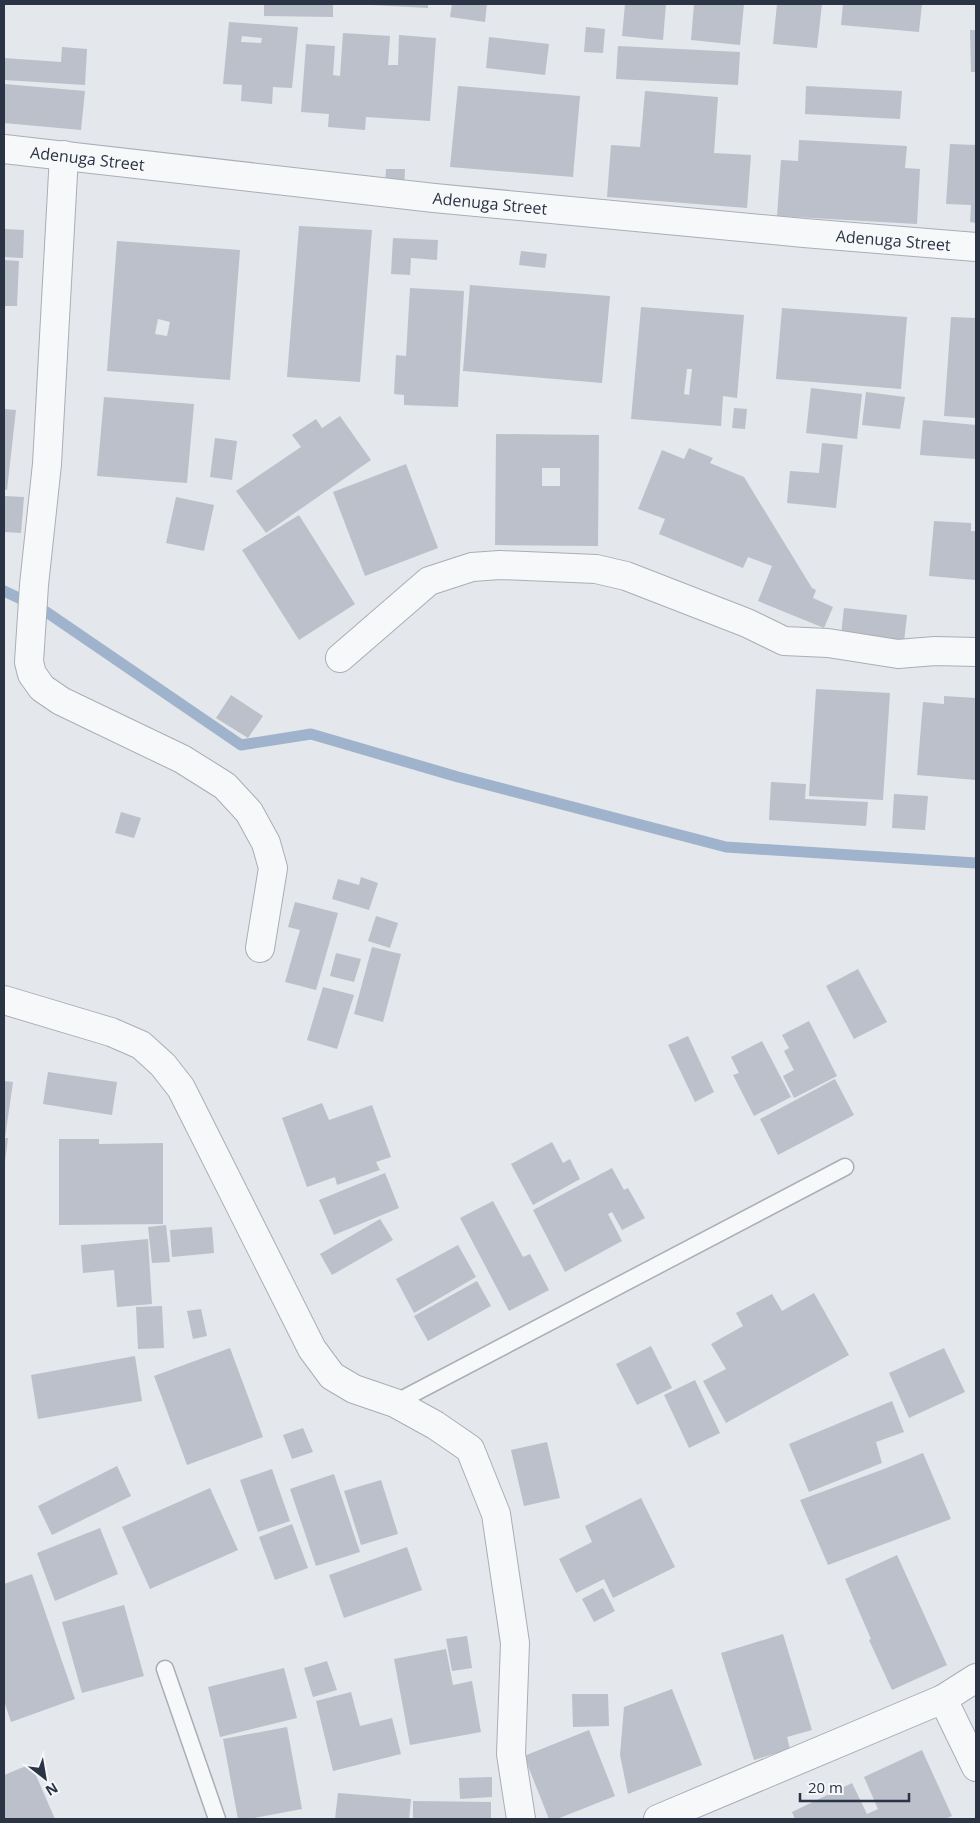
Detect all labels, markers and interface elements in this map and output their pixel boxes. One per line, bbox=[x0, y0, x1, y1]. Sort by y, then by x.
street label: Adenuga Street bbox=[29, 141, 146, 176]
street label: Adenuga Street bbox=[432, 187, 549, 220]
street label: Adenuga Street bbox=[835, 225, 952, 256]
north arrow bbox=[20, 1753, 70, 1803]
scale bar bbox=[800, 1770, 909, 1802]
text: 20 m bbox=[808, 1777, 843, 1797]
text: N bbox=[42, 1778, 62, 1801]

